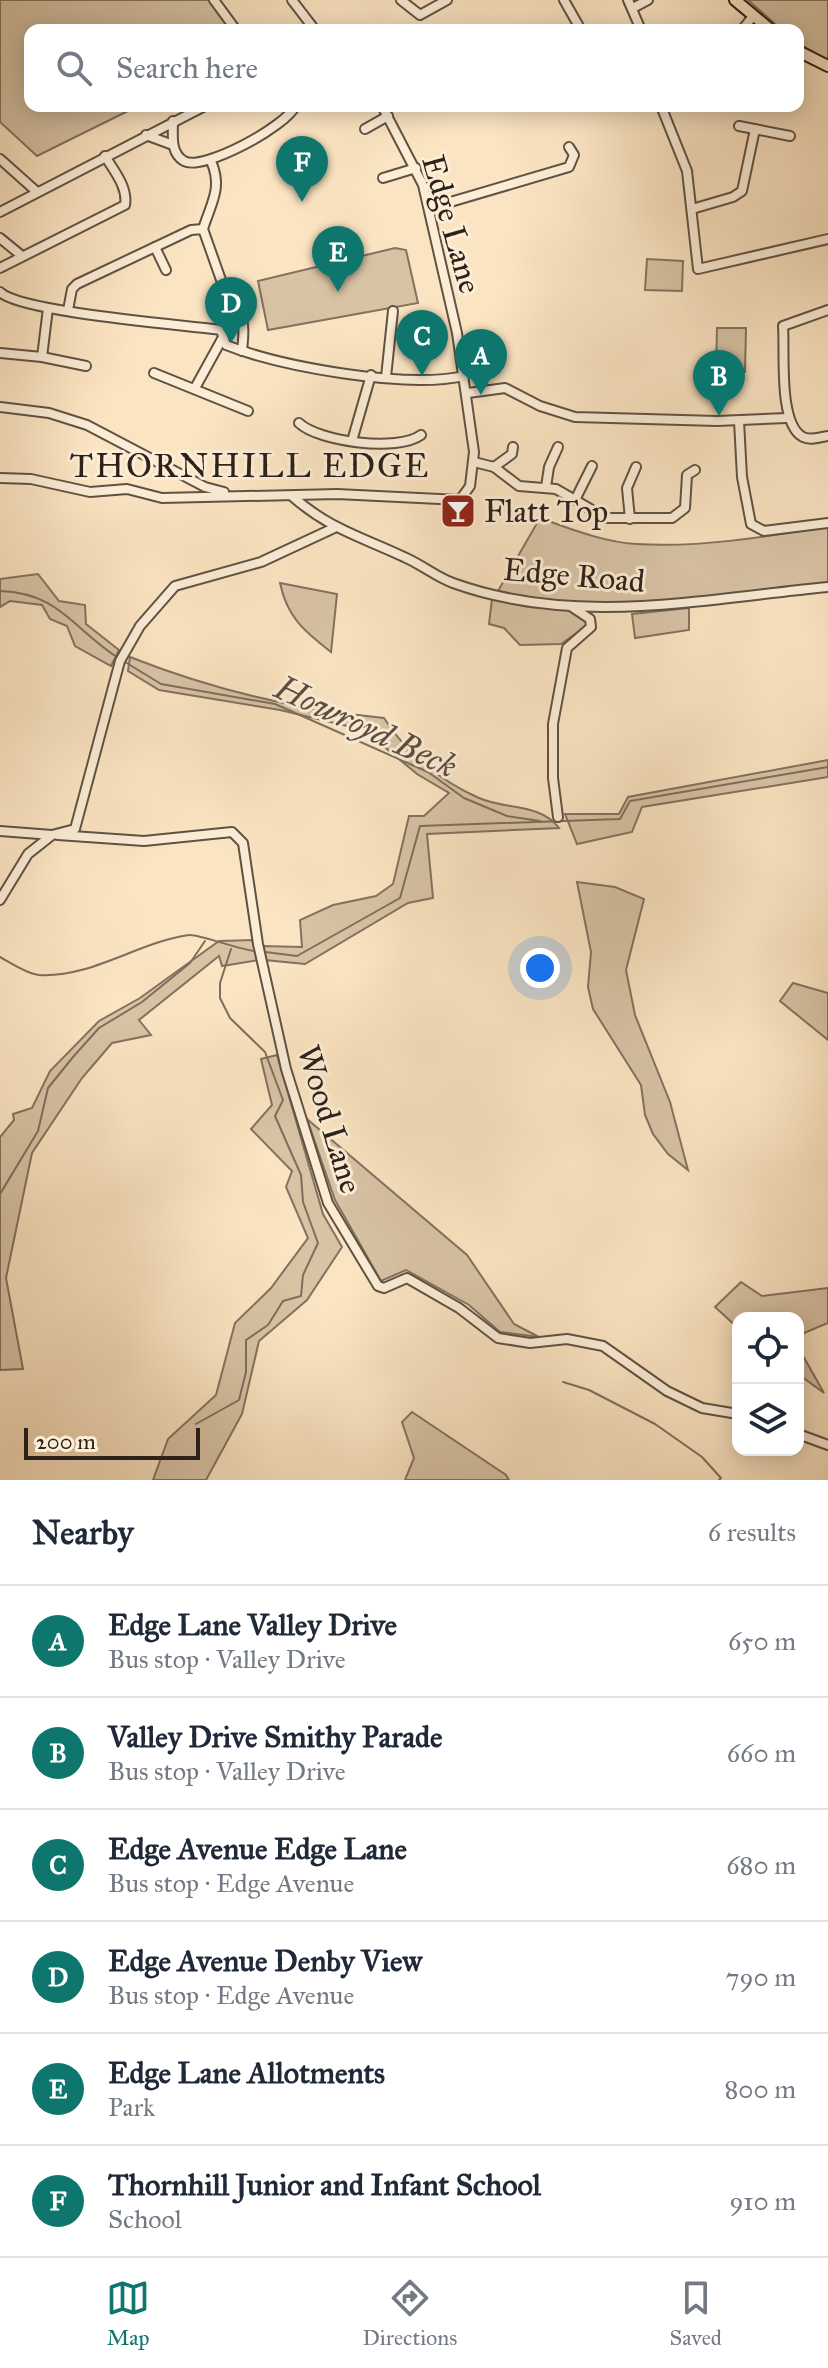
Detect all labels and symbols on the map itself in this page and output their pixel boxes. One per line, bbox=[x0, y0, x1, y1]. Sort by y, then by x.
pin: F bbox=[276, 136, 328, 202]
street label: Edge Lane bbox=[413, 151, 490, 298]
pin: E bbox=[312, 226, 364, 292]
pin: D bbox=[205, 277, 257, 343]
pin: C bbox=[396, 310, 448, 376]
pin: A bbox=[455, 329, 507, 395]
pin: B bbox=[693, 350, 745, 416]
district label: THORNHILL EDGE bbox=[70, 445, 430, 486]
bar icon: Flatt Top bbox=[439, 492, 477, 530]
place label: Flatt Top bbox=[484, 492, 608, 531]
street label: Edge Road bbox=[501, 550, 647, 601]
water label: Howroyd Beck bbox=[267, 666, 463, 787]
your location bbox=[520, 948, 560, 988]
street label: Wood Lane bbox=[289, 1041, 370, 1198]
scale bar bbox=[24, 1424, 200, 1460]

